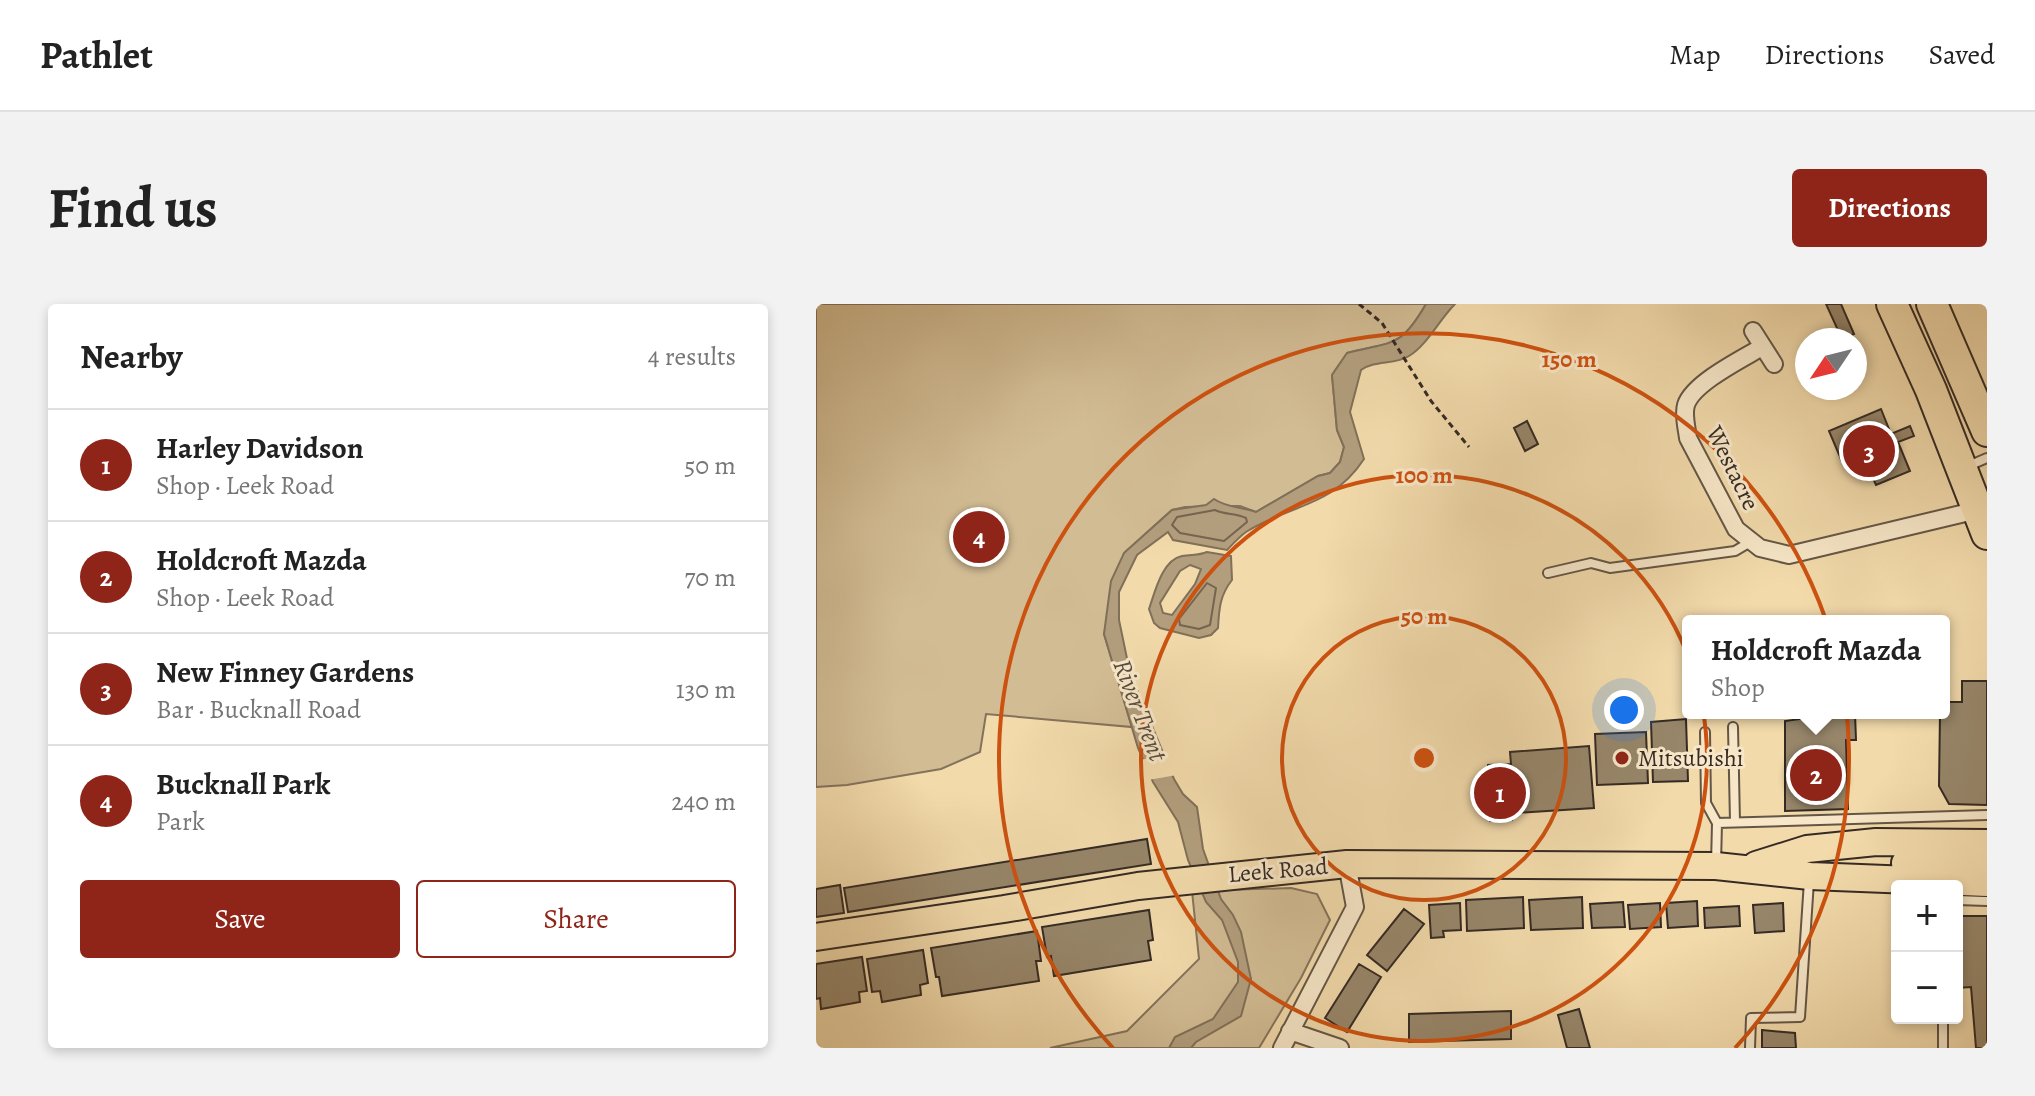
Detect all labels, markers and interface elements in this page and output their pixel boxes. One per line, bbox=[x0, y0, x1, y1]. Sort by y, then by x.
text: Pathlet bbox=[40, 29, 153, 81]
text: Map bbox=[1669, 36, 1720, 74]
text: Directions bbox=[1764, 36, 1885, 74]
text: Saved bbox=[1929, 36, 1995, 74]
button: Directions bbox=[1792, 169, 1987, 247]
text: Find us bbox=[48, 170, 218, 246]
north arrow bbox=[1795, 328, 1867, 400]
text: Nearby bbox=[80, 333, 183, 380]
text: 4 results bbox=[648, 339, 736, 374]
text: 150 m bbox=[1541, 343, 1597, 375]
street label: Westacre bbox=[1698, 420, 1767, 515]
pin: 3 bbox=[1843, 421, 1895, 481]
text: Harley Davidson bbox=[156, 428, 364, 468]
text: 1 bbox=[101, 448, 111, 483]
text: 50 m bbox=[684, 448, 736, 483]
text: 100 m bbox=[1395, 459, 1453, 491]
text: Shop · Leek Road bbox=[156, 468, 334, 503]
pin: 4 bbox=[953, 507, 1005, 567]
text: Holdcroft Mazda bbox=[156, 540, 367, 580]
text: 2 bbox=[100, 560, 112, 595]
text: 70 m bbox=[684, 560, 736, 595]
text: Shop · Leek Road bbox=[156, 580, 334, 615]
text: 50 m bbox=[1401, 600, 1447, 632]
popup bbox=[1682, 615, 1950, 719]
text: Holdcroft Mazda bbox=[1711, 630, 1921, 670]
text: New Finney Gardens bbox=[156, 652, 414, 692]
water label: River Trent bbox=[1105, 654, 1176, 767]
text: Shop bbox=[1711, 670, 1765, 705]
text: 3 bbox=[100, 672, 112, 707]
text: 130 m bbox=[676, 672, 736, 707]
your location bbox=[1604, 690, 1644, 730]
text: Bar · Bucknall Road bbox=[156, 692, 361, 727]
place label: Mitsubishi bbox=[1638, 742, 1744, 774]
centre of rings bbox=[1410, 744, 1438, 772]
pin: 2 bbox=[1790, 745, 1842, 805]
marker: Mitsubishi bbox=[1613, 749, 1631, 767]
pin: 1 bbox=[1474, 763, 1526, 823]
text: Bucknall Park bbox=[156, 764, 331, 804]
text: 4 bbox=[100, 784, 112, 819]
text: 240 m bbox=[671, 784, 736, 819]
text: Park bbox=[156, 804, 205, 839]
street label: Leek Road bbox=[1227, 850, 1329, 890]
button: Save bbox=[80, 880, 400, 958]
button: Share bbox=[416, 880, 736, 958]
map controls bbox=[1891, 880, 1963, 1024]
button: + bbox=[1891, 880, 1963, 952]
button: − bbox=[1891, 952, 1963, 1024]

